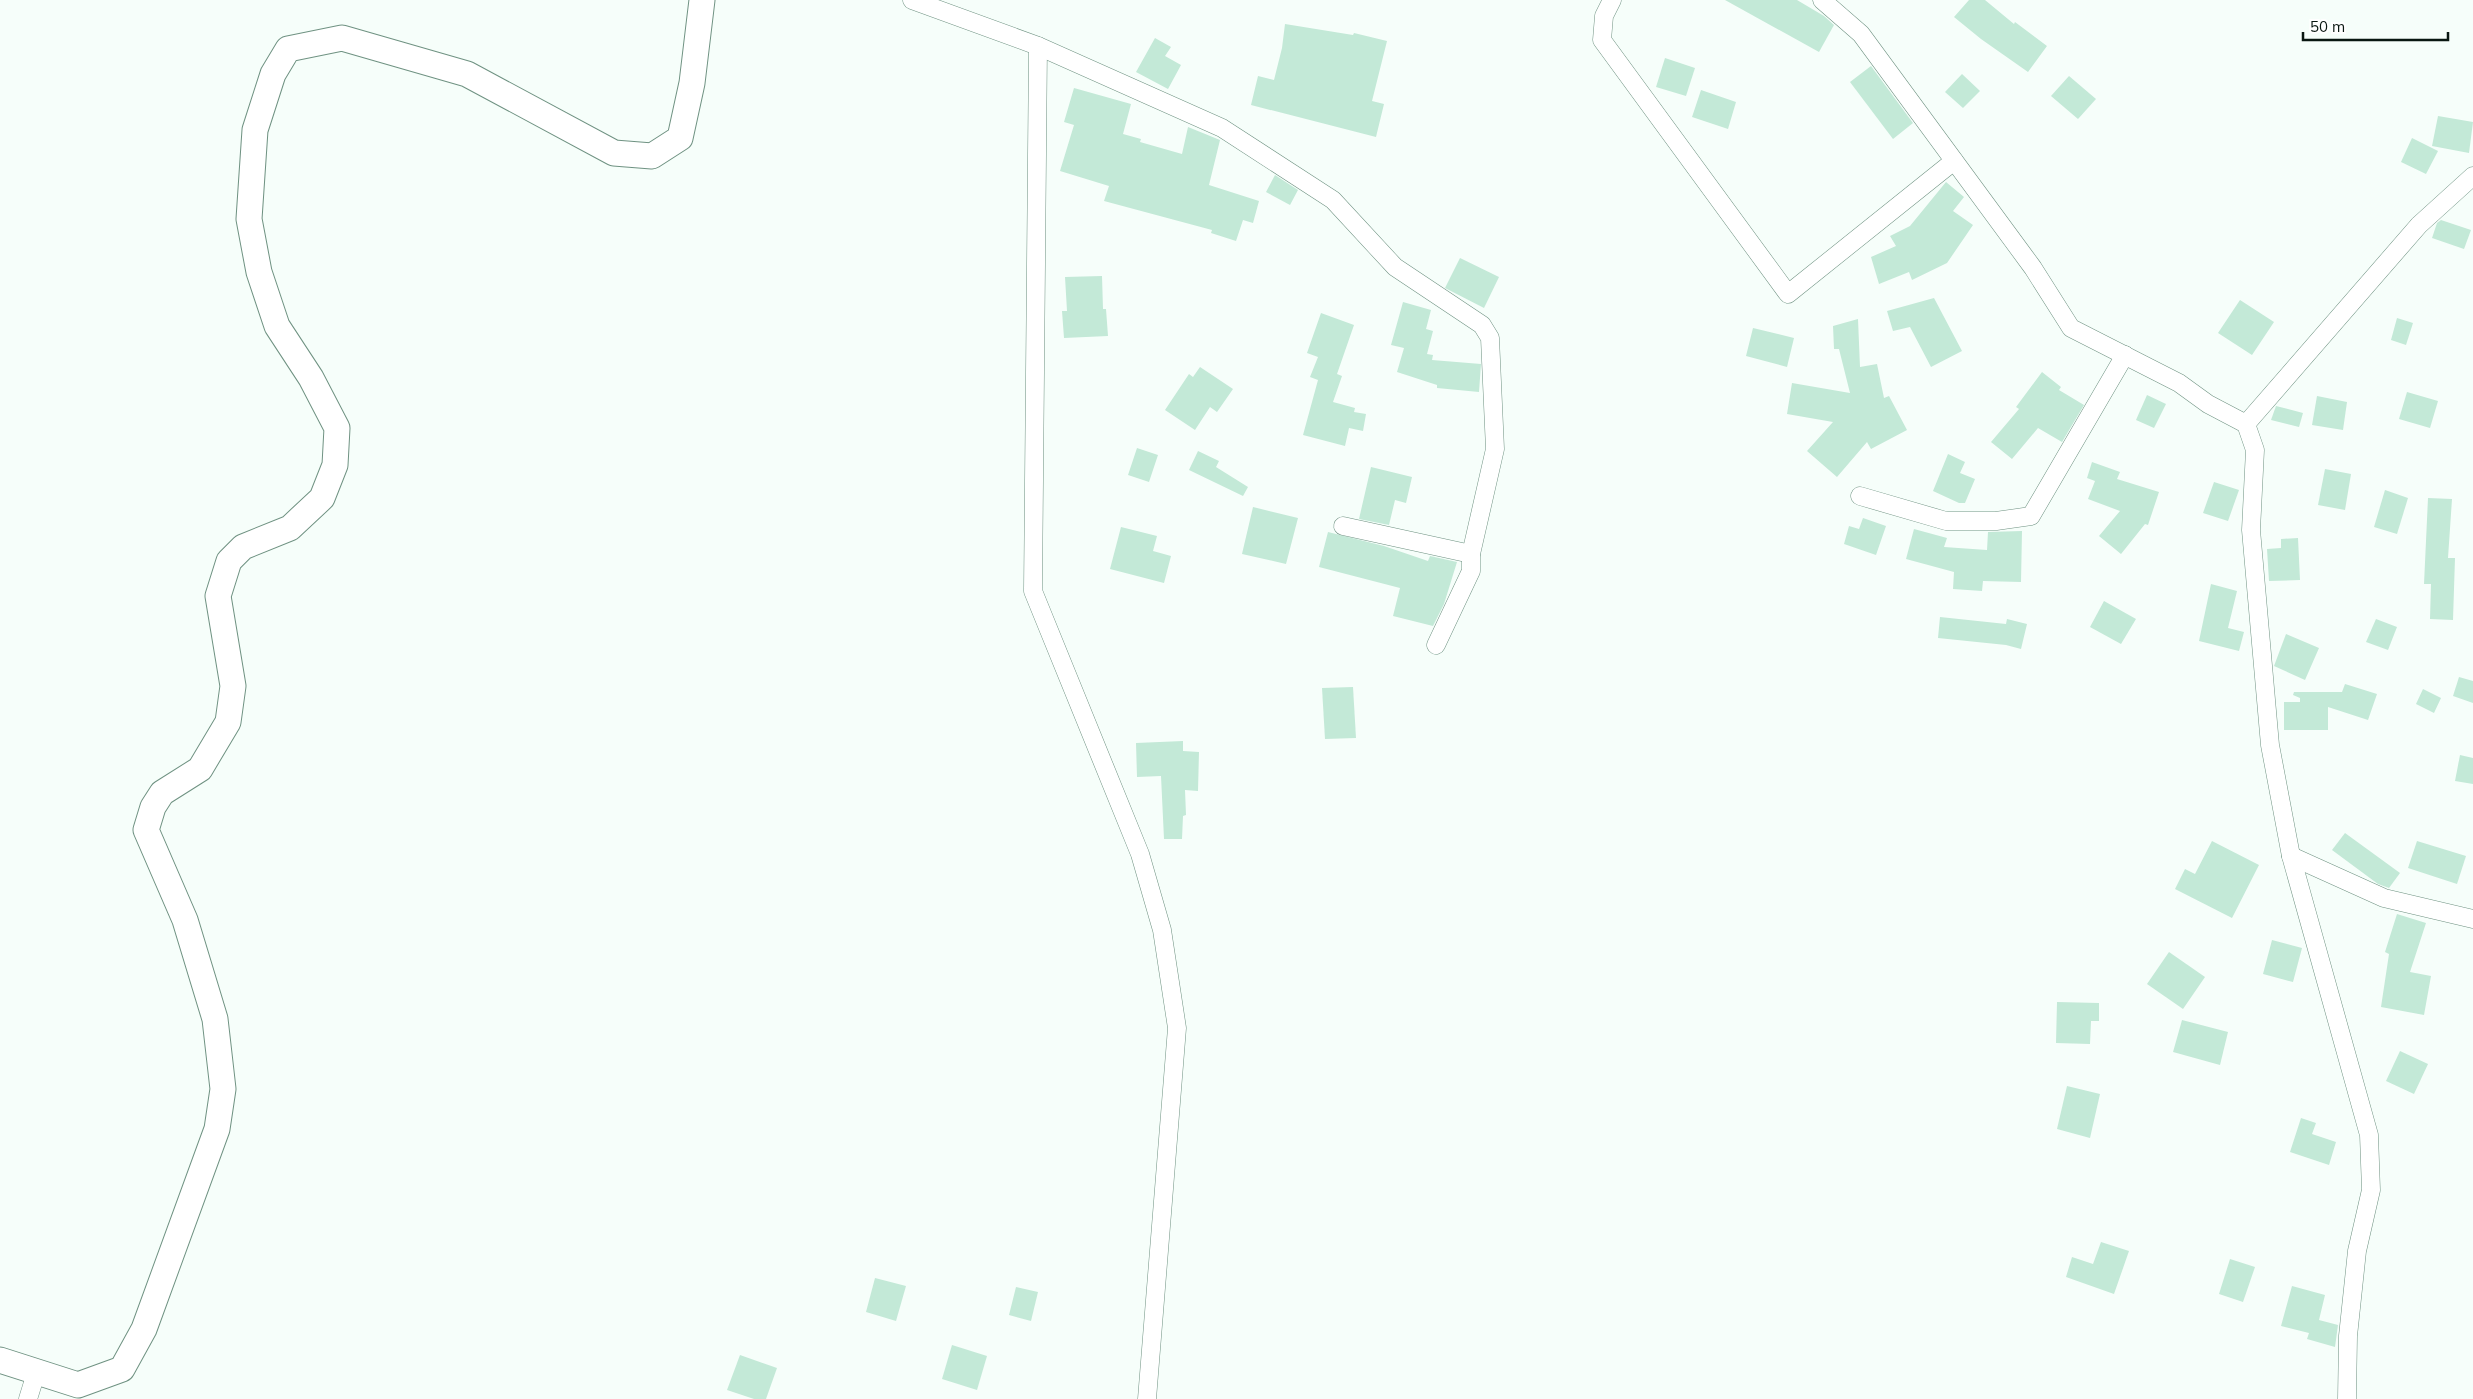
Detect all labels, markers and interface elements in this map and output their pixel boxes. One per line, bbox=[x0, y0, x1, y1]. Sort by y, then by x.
scale bar bbox=[2303, 10, 2448, 42]
text: 50 m bbox=[2310, 17, 2345, 36]

